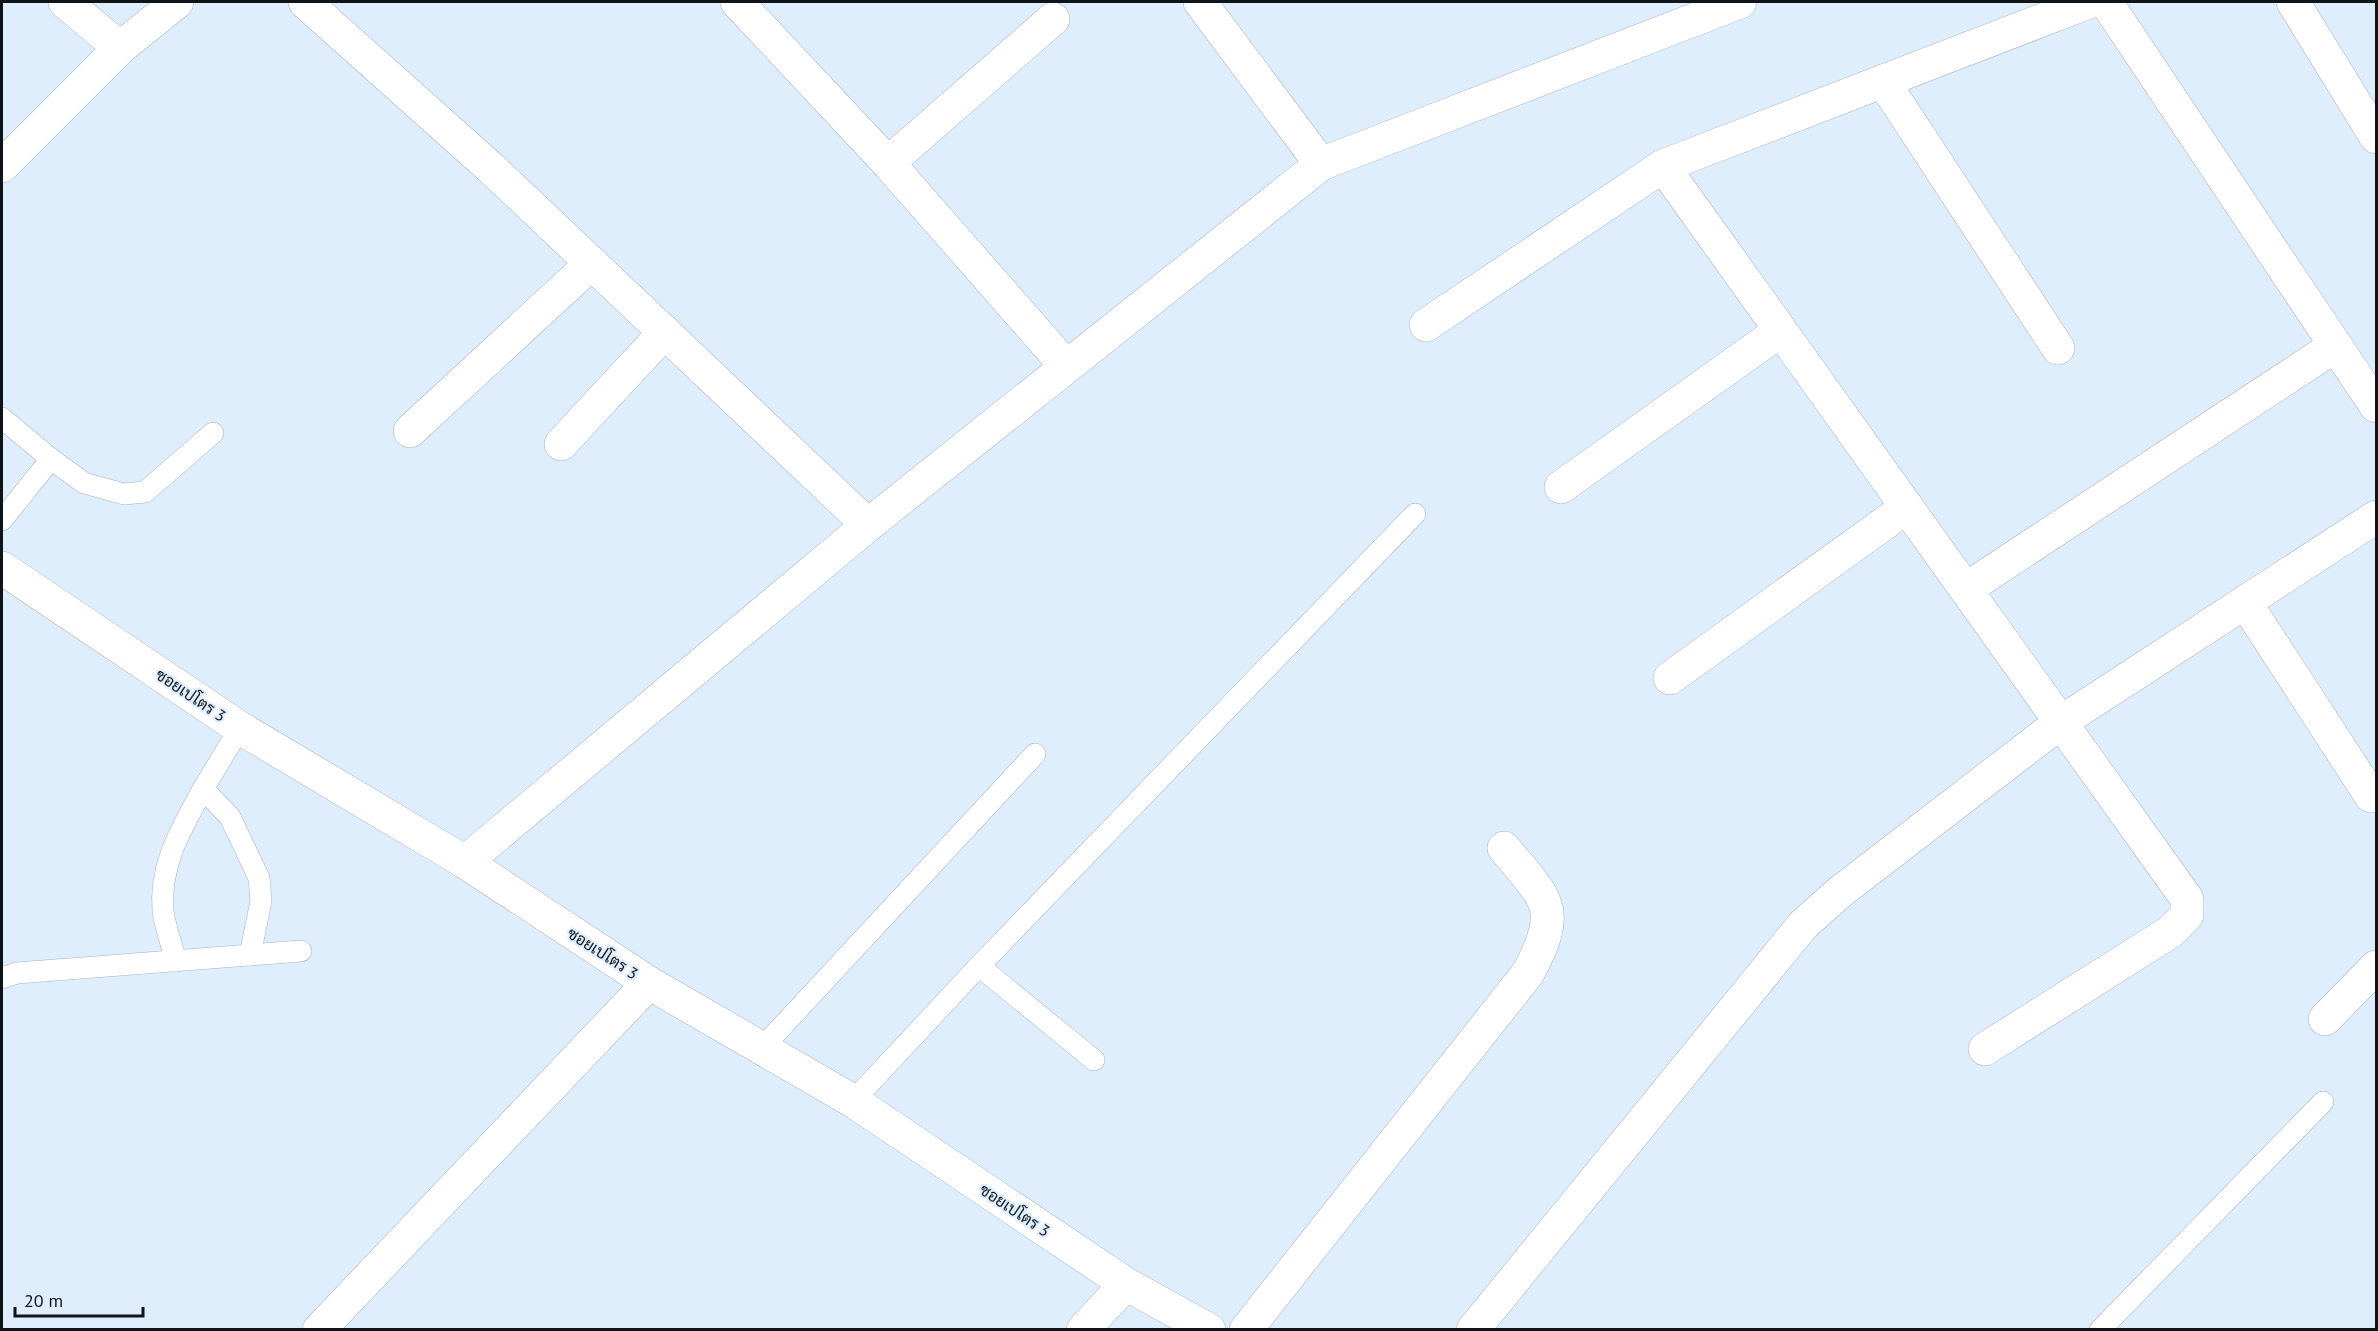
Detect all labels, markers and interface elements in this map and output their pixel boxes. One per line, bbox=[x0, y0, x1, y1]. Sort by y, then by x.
street label: ซอยเปโตร 3 bbox=[152, 663, 230, 726]
street label: ซอยเปโตร 3 bbox=[564, 922, 643, 983]
street label: ซอยเปโตร 3 bbox=[976, 1178, 1054, 1241]
scale bar bbox=[15, 1280, 142, 1318]
text: 20 m bbox=[24, 1289, 63, 1312]

